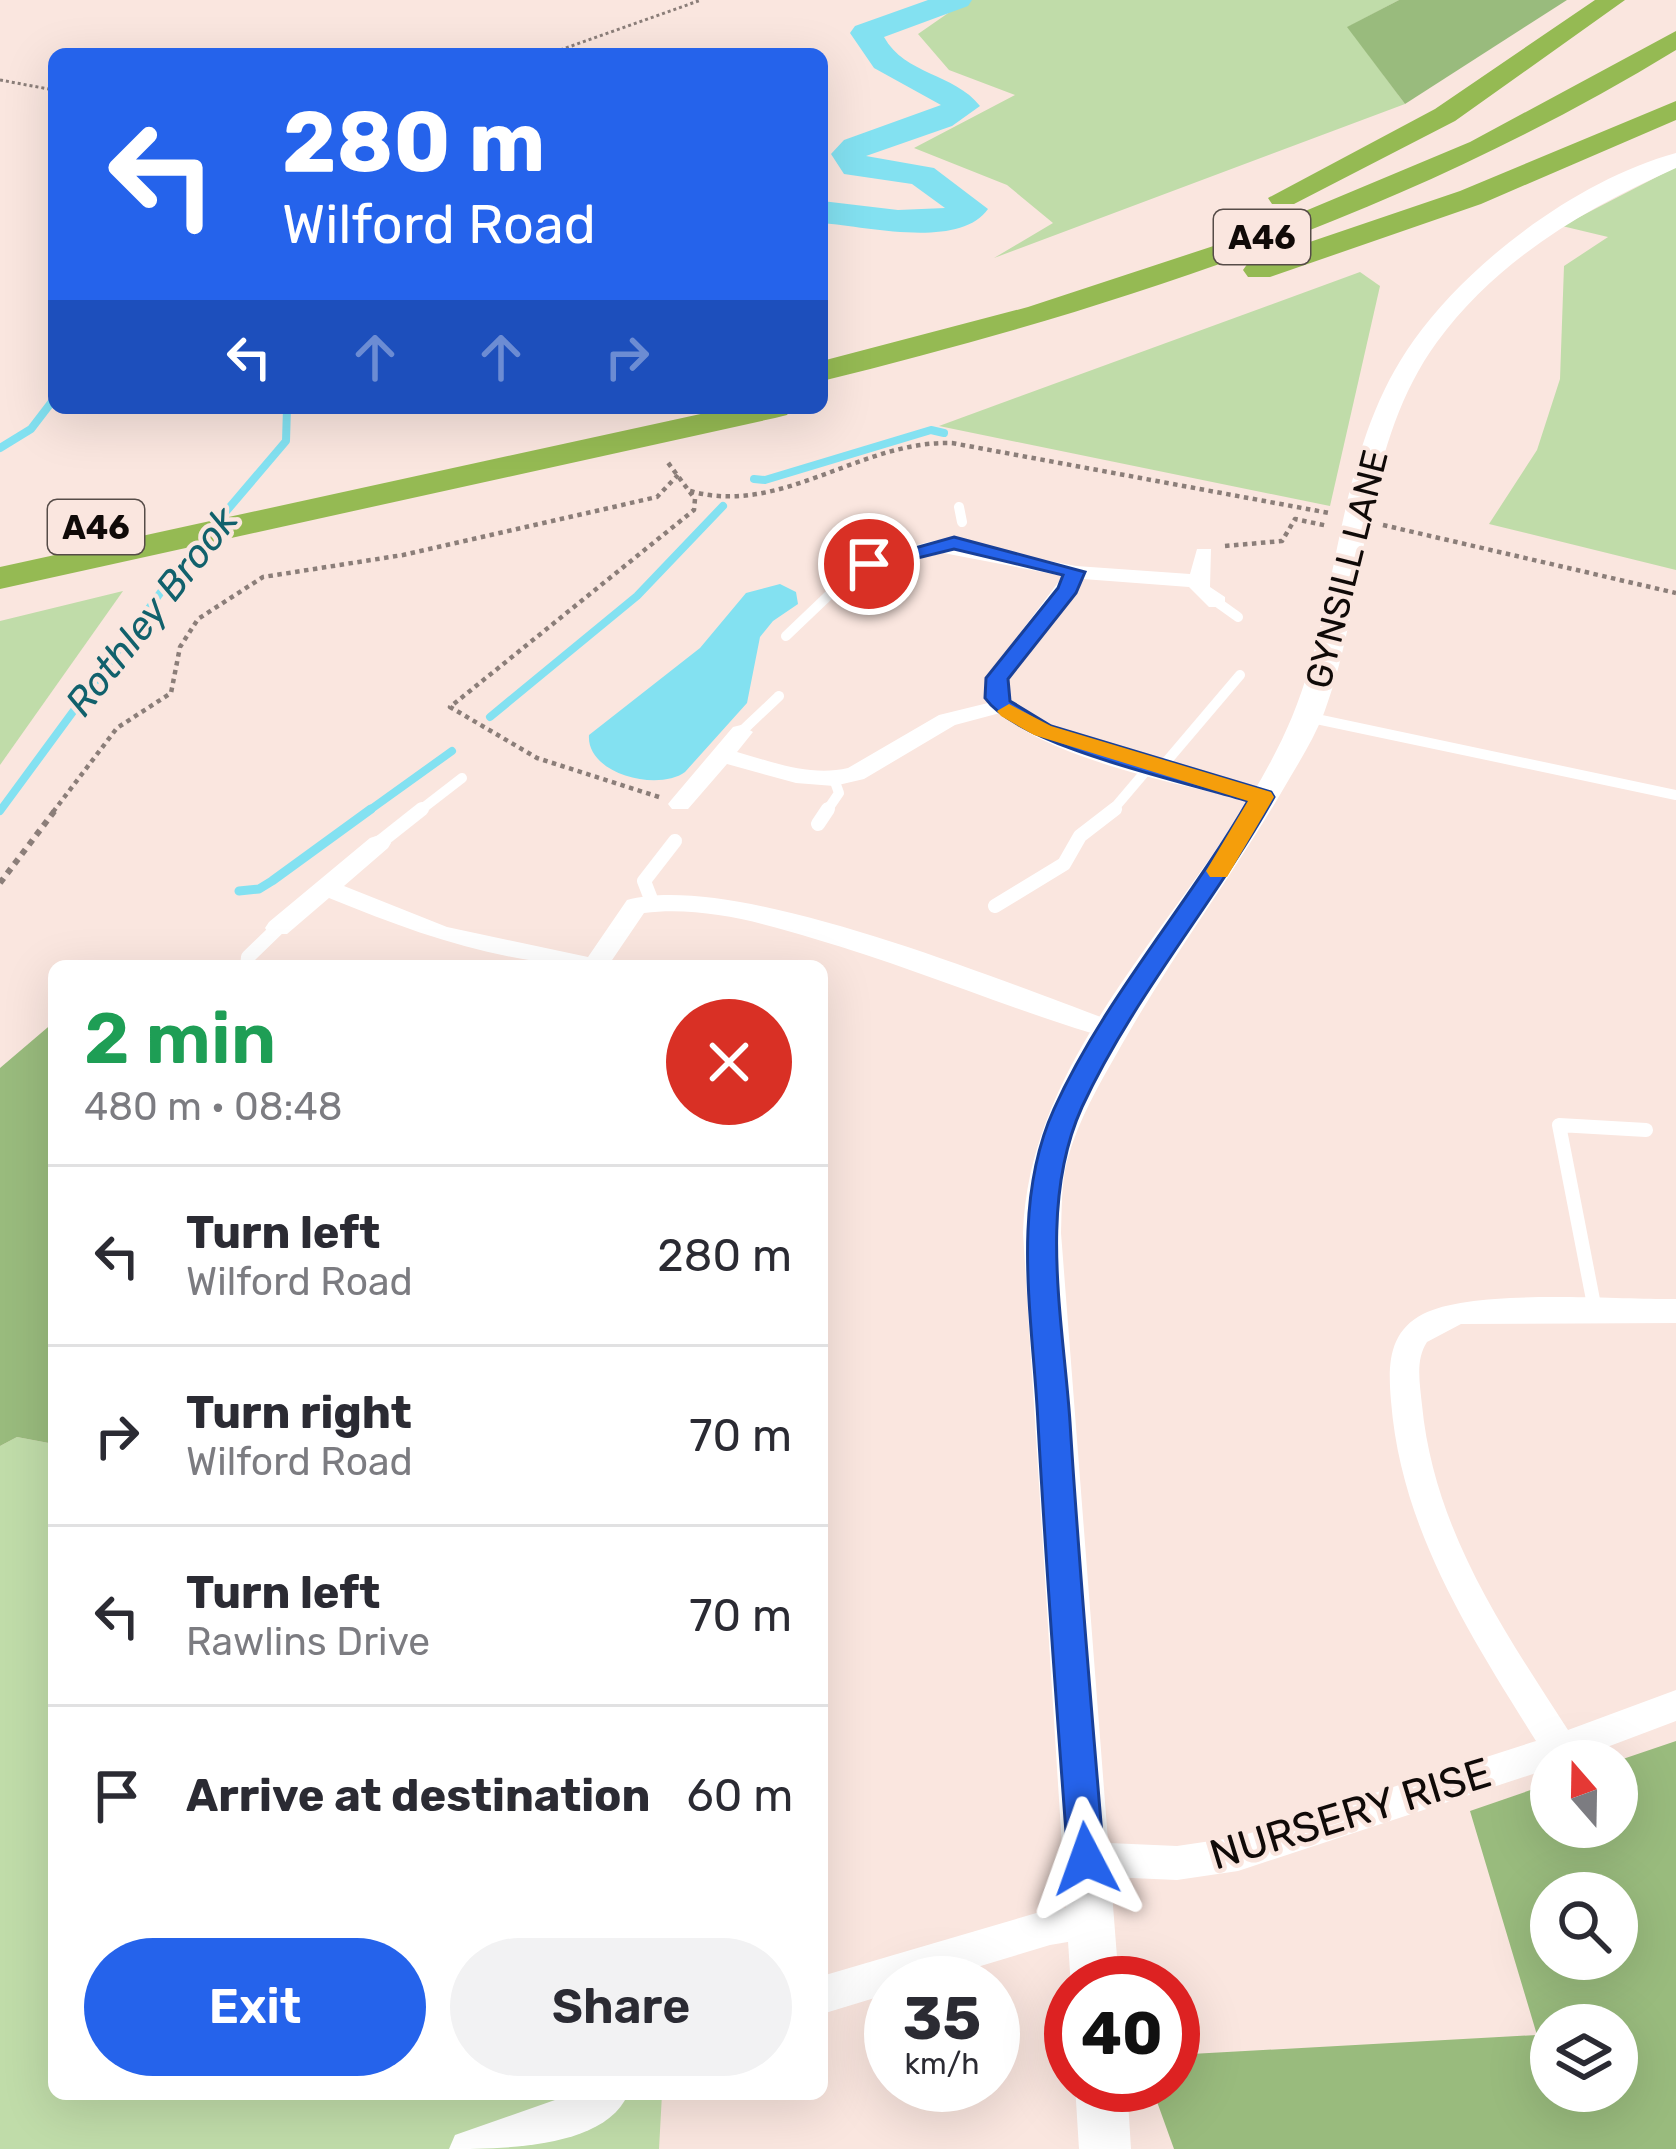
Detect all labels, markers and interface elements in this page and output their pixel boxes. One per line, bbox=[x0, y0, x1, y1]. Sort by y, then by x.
text: 280 m bbox=[282, 92, 545, 192]
icon: left bbox=[84, 96, 240, 252]
text: Wilford Road bbox=[282, 193, 596, 257]
road number: A46 bbox=[1214, 210, 1310, 264]
icon: left bbox=[216, 324, 282, 390]
icon: ahead bbox=[342, 324, 408, 390]
icon: ahead bbox=[468, 324, 534, 390]
icon: right bbox=[594, 324, 660, 390]
street label: GYNSILL LANE bbox=[1296, 446, 1397, 693]
water label: Rothley Brook bbox=[56, 497, 248, 725]
road number: A46 bbox=[48, 500, 144, 554]
pin bbox=[818, 513, 920, 615]
icon: arrive bbox=[836, 531, 902, 597]
text: 2 min bbox=[84, 996, 276, 1081]
button: close bbox=[666, 999, 792, 1125]
text: 480 m · 08:48 bbox=[84, 1084, 343, 1130]
text: Turn left bbox=[186, 1206, 380, 1259]
icon: left bbox=[84, 1223, 150, 1289]
text: 280 m bbox=[657, 1229, 792, 1282]
text: Wilford Road bbox=[186, 1259, 413, 1305]
text: Turn right bbox=[186, 1386, 412, 1439]
icon: right bbox=[84, 1403, 150, 1469]
text: 70 m bbox=[689, 1409, 792, 1462]
text: Wilford Road bbox=[186, 1439, 413, 1485]
text: Turn left bbox=[186, 1566, 380, 1619]
icon: left bbox=[84, 1583, 150, 1649]
text: 70 m bbox=[689, 1589, 792, 1642]
text: Rawlins Drive bbox=[186, 1619, 430, 1665]
north arrow bbox=[1530, 1740, 1638, 1848]
map controls bbox=[1530, 1740, 1638, 2112]
street label: NURSERY RISE bbox=[1204, 1748, 1497, 1880]
icon: arrive bbox=[84, 1763, 150, 1829]
text: Arrive at destination bbox=[186, 1769, 651, 1822]
text: 60 m bbox=[687, 1769, 793, 1822]
position arrow bbox=[1023, 1796, 1149, 1922]
button: search bbox=[1530, 1872, 1638, 1980]
button: Exit bbox=[84, 1938, 426, 2076]
button: Share bbox=[450, 1938, 792, 2076]
speed limit sign: 40 bbox=[1044, 1956, 1200, 2112]
text: 35 bbox=[903, 1983, 981, 2054]
button: layers bbox=[1530, 2004, 1638, 2112]
text: km/h bbox=[905, 2046, 979, 2082]

